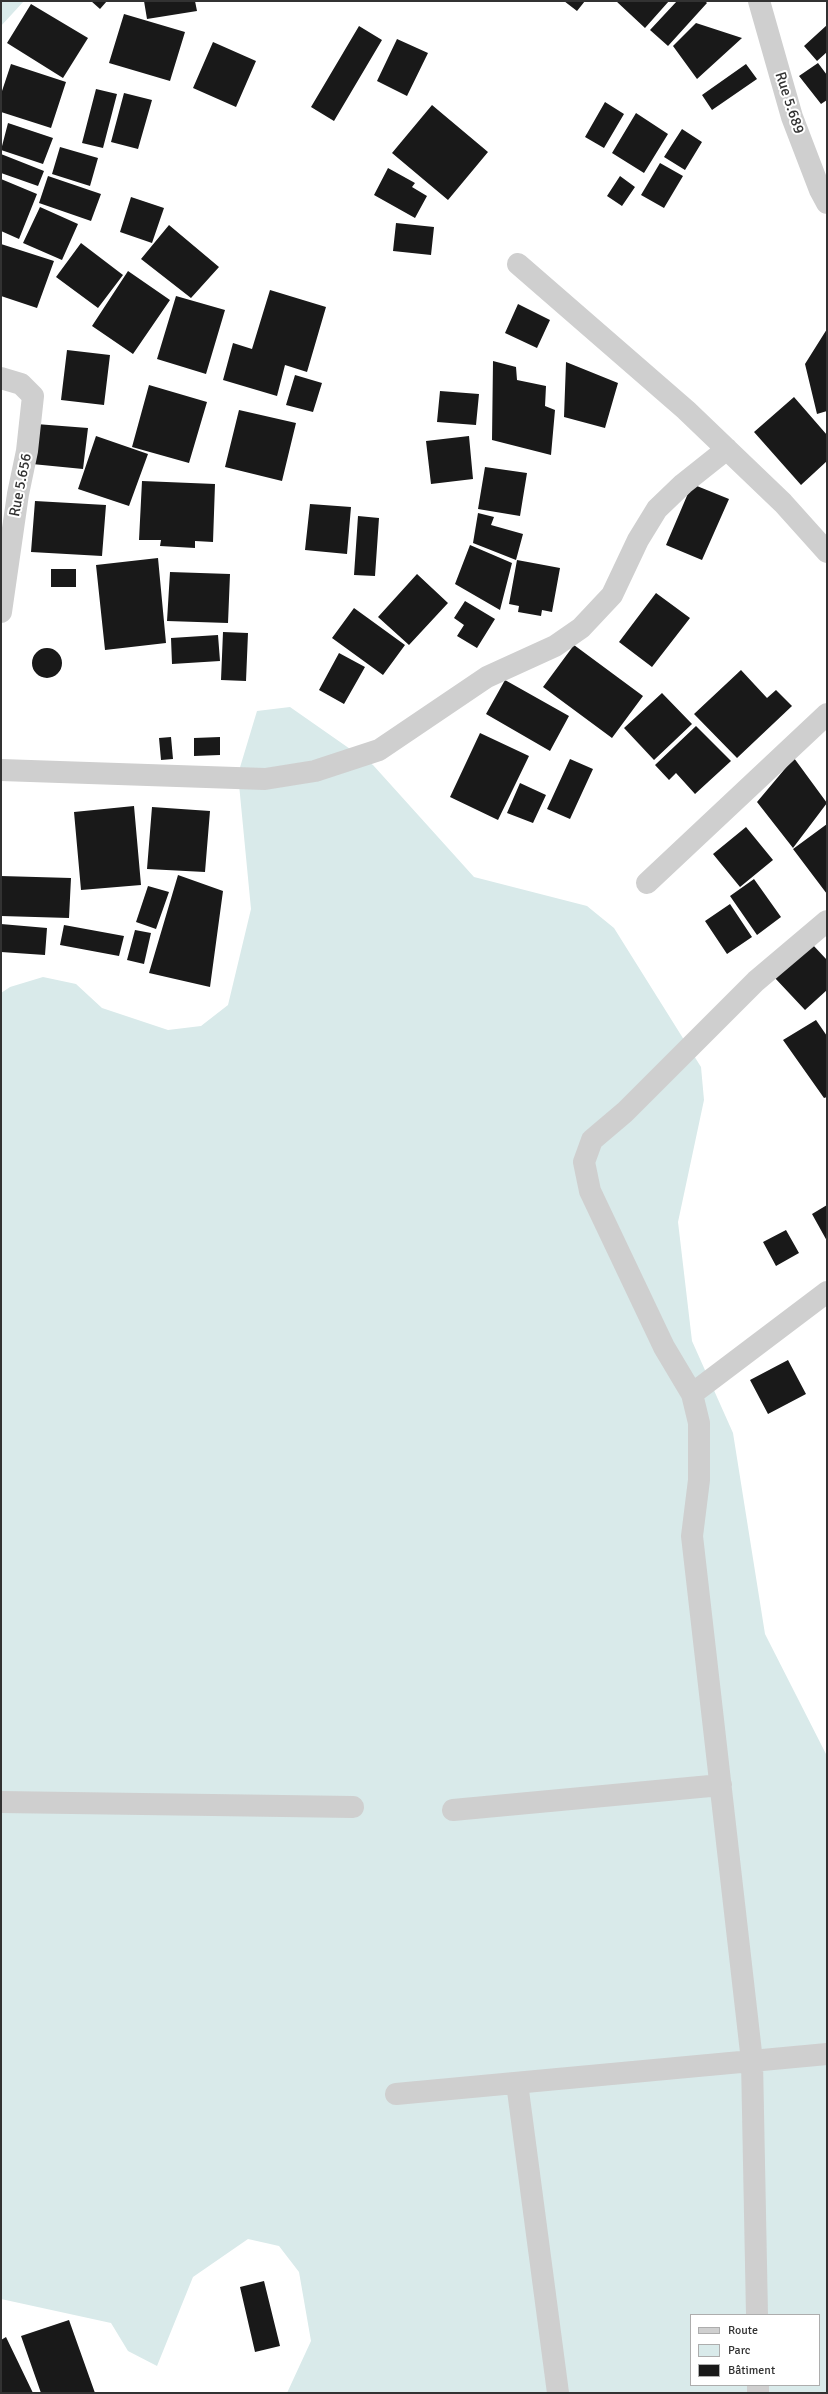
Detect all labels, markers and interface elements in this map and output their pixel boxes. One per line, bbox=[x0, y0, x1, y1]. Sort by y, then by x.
street label: Rue 5.689 bbox=[771, 70, 807, 136]
street label: Rue 5.656 bbox=[6, 452, 36, 518]
legend bbox=[690, 2314, 820, 2386]
text: Route bbox=[728, 2323, 758, 2338]
text: Parc bbox=[728, 2343, 750, 2358]
text: Bâtiment bbox=[728, 2363, 775, 2378]

